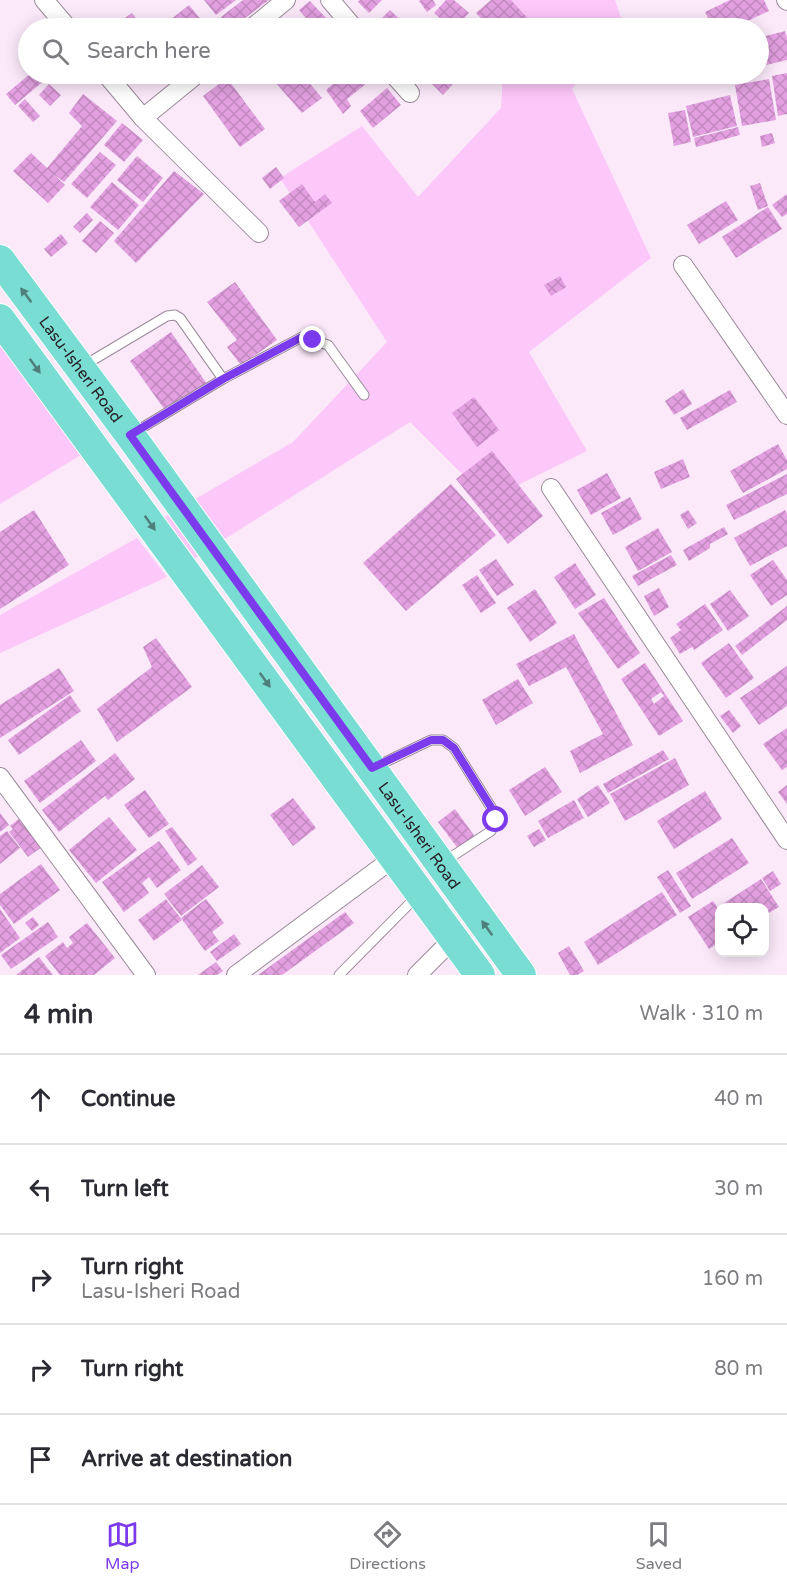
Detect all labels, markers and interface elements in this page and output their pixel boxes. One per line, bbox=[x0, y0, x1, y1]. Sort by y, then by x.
search box bbox=[18, 18, 769, 84]
icon: search bbox=[39, 35, 72, 68]
text: Search here bbox=[87, 38, 211, 64]
one-way arrow bbox=[20, 287, 32, 302]
street label: Lasu-Isheri Road bbox=[34, 313, 126, 427]
route end bbox=[299, 326, 325, 352]
one-way arrow bbox=[28, 358, 40, 373]
one-way arrow bbox=[143, 516, 155, 531]
one-way arrow bbox=[259, 672, 271, 688]
street label: Lasu-Isheri Road bbox=[373, 778, 464, 893]
route start bbox=[482, 806, 508, 832]
map controls bbox=[715, 903, 769, 957]
button: locate bbox=[715, 903, 769, 957]
one-way arrow bbox=[481, 920, 493, 935]
text: 4 min bbox=[24, 999, 93, 1030]
text: Walk · 310 m bbox=[640, 1002, 763, 1026]
icon: ahead bbox=[24, 1083, 57, 1116]
text: Continue bbox=[81, 1086, 176, 1112]
text: 40 m bbox=[714, 1087, 763, 1111]
icon: left bbox=[24, 1173, 57, 1206]
text: Turn left bbox=[81, 1176, 169, 1202]
text: 30 m bbox=[714, 1177, 763, 1201]
text: Turn right bbox=[81, 1254, 183, 1280]
icon: right bbox=[24, 1263, 57, 1296]
text: 160 m bbox=[702, 1267, 763, 1291]
text: Lasu-Isheri Road bbox=[81, 1280, 240, 1304]
icon: right bbox=[24, 1353, 57, 1386]
text: Turn right bbox=[81, 1356, 183, 1382]
text: 80 m bbox=[714, 1357, 763, 1381]
icon: arrive bbox=[24, 1443, 57, 1476]
text: Arrive at destination bbox=[81, 1446, 292, 1472]
tab: Map bbox=[105, 1518, 139, 1574]
tab: Directions bbox=[349, 1518, 426, 1574]
tab: Saved bbox=[636, 1518, 682, 1574]

